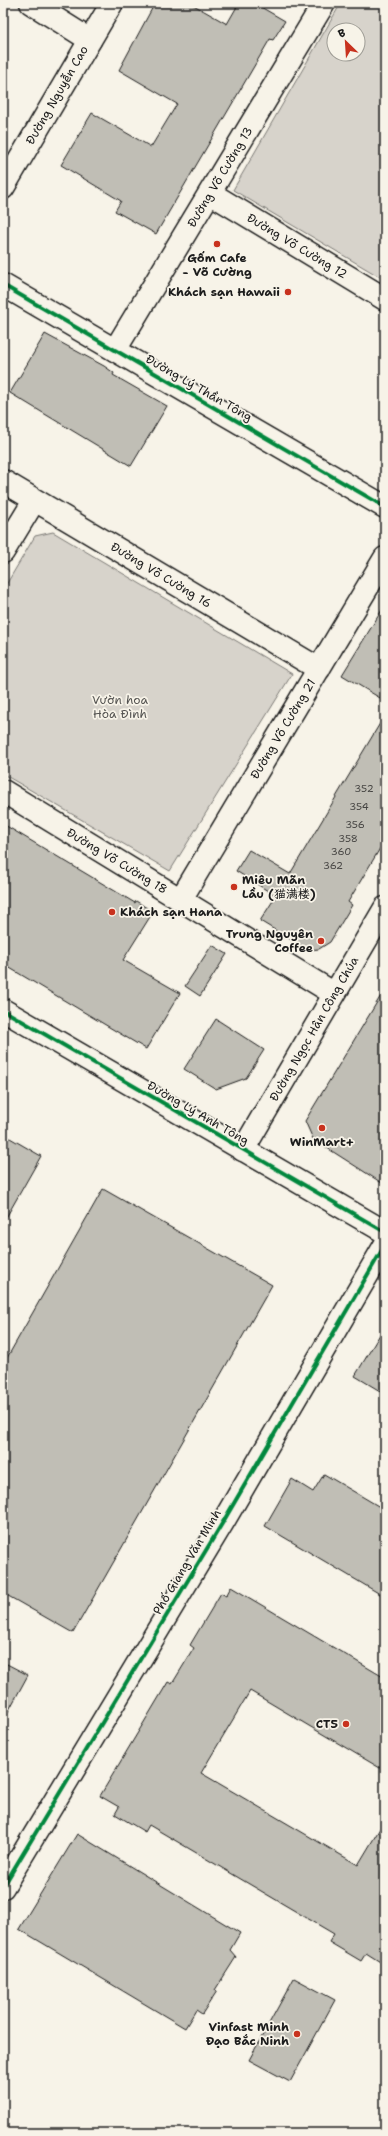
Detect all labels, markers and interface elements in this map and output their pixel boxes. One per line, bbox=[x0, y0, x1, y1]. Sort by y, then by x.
north arrow bbox=[326, 22, 366, 62]
text: B bbox=[336, 25, 348, 42]
street label: Đường Nguyễn Cao bbox=[22, 43, 92, 147]
street label: Đường Võ Cường 13 bbox=[184, 124, 256, 230]
street label: Đường Võ Cường 12 bbox=[244, 210, 350, 282]
marker: Gốm Cafe - Võ Cường bbox=[212, 239, 222, 249]
place label: Gốm Cafe - Võ Cường bbox=[182, 250, 252, 280]
place label: Khách sạn Hawaii bbox=[168, 284, 280, 300]
marker: Khách sạn Hawaii bbox=[283, 287, 293, 297]
street label: Đường Lý Thần Tông bbox=[143, 351, 255, 425]
street label: Đường Võ Cường 16 bbox=[108, 539, 214, 611]
street label: Đường Võ Cường 21 bbox=[247, 676, 319, 782]
park label: Vườn hoa Hòa Đình bbox=[92, 692, 148, 722]
house number: 352 bbox=[354, 782, 374, 795]
house number: 354 bbox=[349, 800, 369, 813]
house number: 356 bbox=[345, 818, 365, 831]
street label: Đường Võ Cường 18 bbox=[64, 825, 170, 897]
house number: 358 bbox=[338, 832, 358, 845]
house number: 360 bbox=[331, 845, 351, 858]
house number: 362 bbox=[323, 859, 343, 872]
place label: Miêu Mãn Lầu (猫满楼) bbox=[242, 872, 316, 902]
marker: Miêu Mãn Lầu (猫满楼) bbox=[229, 882, 239, 892]
place label: Khách sạn Hana bbox=[120, 904, 223, 920]
marker: Khách sạn Hana bbox=[107, 907, 117, 917]
place label: Trung Nguyên Coffee bbox=[226, 926, 313, 956]
marker: Trung Nguyên Coffee bbox=[316, 936, 326, 946]
street label: Đường Ngọc Hân Công Chúa bbox=[266, 953, 362, 1104]
street label: Đường Lý Anh Tông bbox=[144, 1077, 252, 1149]
marker: WinMart+ bbox=[317, 1123, 327, 1133]
place label: WinMart+ bbox=[290, 1134, 354, 1150]
street label: Phố Giang Văn Minh bbox=[149, 1506, 225, 1618]
place label: CT5 bbox=[316, 1716, 338, 1732]
marker: CT5 bbox=[341, 1719, 351, 1729]
place label: Vinfast Minh Đạo Bắc Ninh bbox=[205, 2019, 289, 2049]
marker: Vinfast Minh Đạo Bắc Ninh bbox=[292, 2029, 302, 2039]

